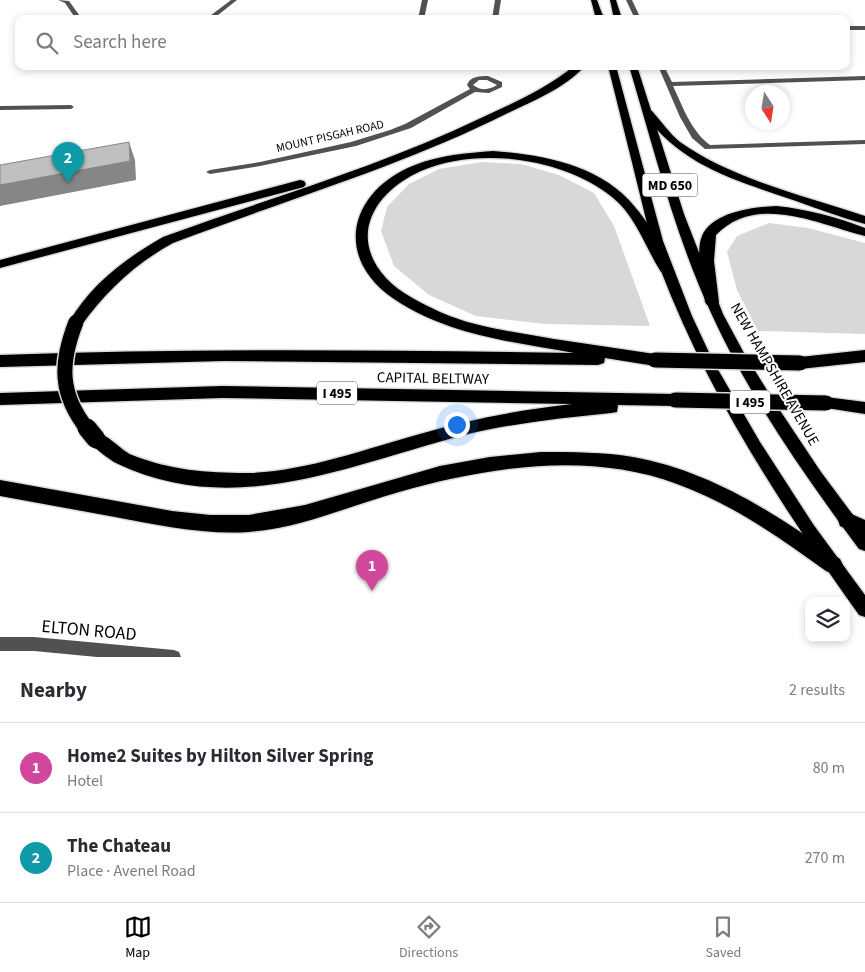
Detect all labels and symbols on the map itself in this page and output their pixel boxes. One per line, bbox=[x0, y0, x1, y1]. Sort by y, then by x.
north arrow bbox=[745, 85, 790, 130]
street label: MOUNT PISGAH ROAD bbox=[275, 116, 386, 157]
pin: 2 bbox=[52, 142, 84, 183]
road number: MD 650 bbox=[642, 174, 698, 196]
street label: NEW HAMPSHIRE AVENUE bbox=[725, 299, 824, 450]
street label: CAPITAL BELTWAY bbox=[377, 367, 490, 390]
road number: I 495 bbox=[317, 382, 357, 404]
road number: I 495 bbox=[730, 391, 770, 414]
your location bbox=[444, 412, 470, 438]
pin: 1 bbox=[356, 550, 388, 591]
street label: ELTON ROAD bbox=[40, 614, 138, 647]

